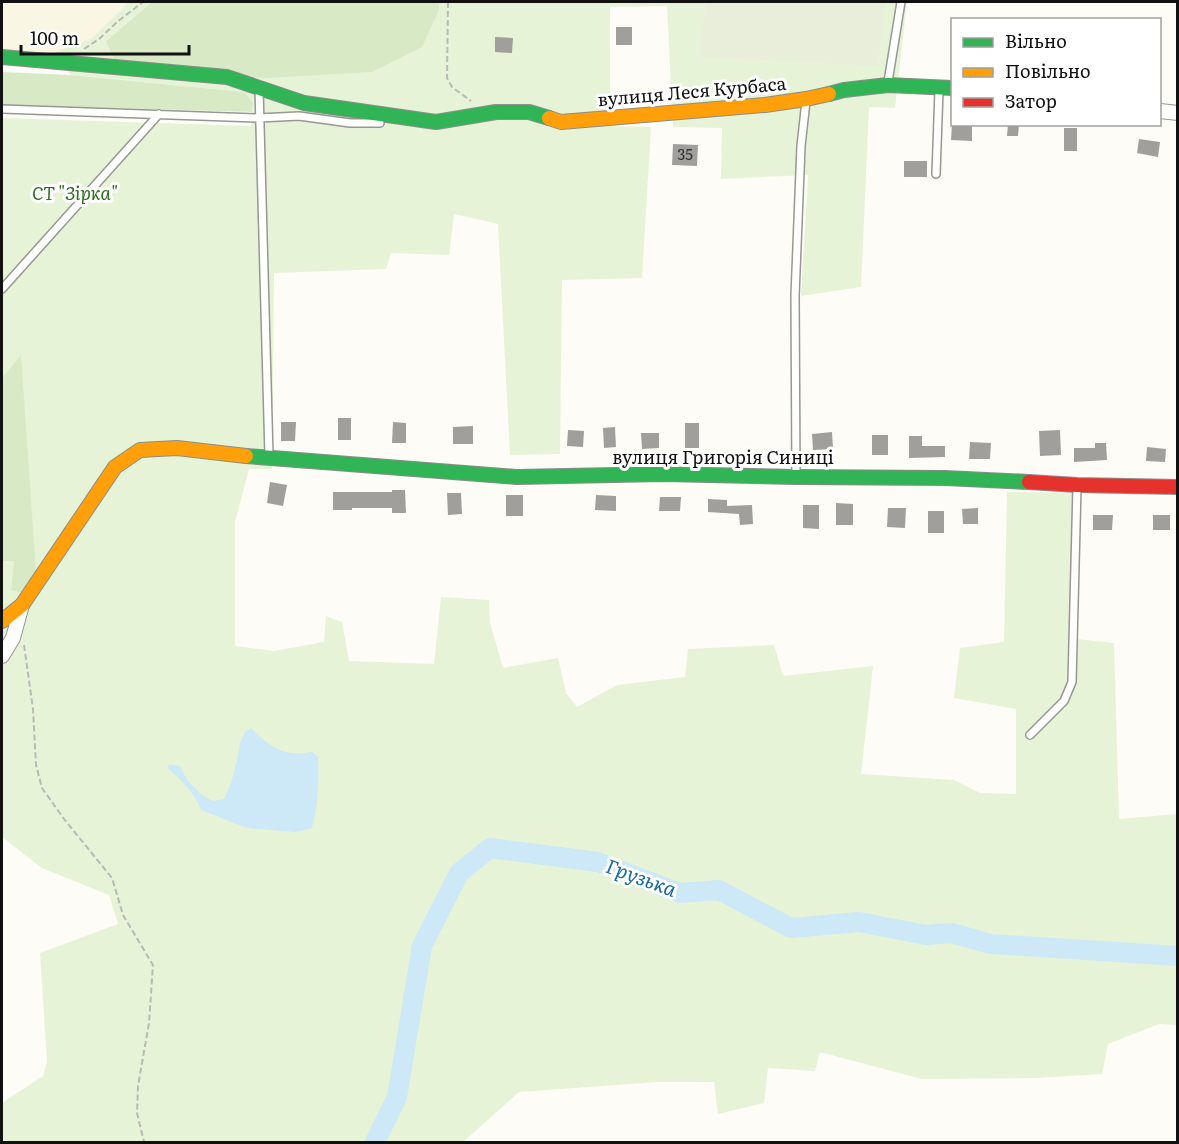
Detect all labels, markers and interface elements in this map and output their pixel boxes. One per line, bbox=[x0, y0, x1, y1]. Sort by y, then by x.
scale bar bbox=[21, 18, 189, 56]
legend bbox=[951, 18, 1161, 126]
text: 100 m bbox=[30, 24, 79, 51]
text: Вільно bbox=[1005, 27, 1067, 54]
text: Повільно bbox=[1005, 57, 1091, 84]
street label: вулиця Леся Курбаса bbox=[597, 69, 788, 112]
text: Затор bbox=[1005, 87, 1057, 114]
house number: 35 bbox=[677, 142, 693, 165]
park label: СТ "Зірка" bbox=[32, 179, 118, 206]
street label: вулиця Григорія Синиці bbox=[612, 443, 834, 470]
water label: Грузька bbox=[602, 849, 682, 903]

